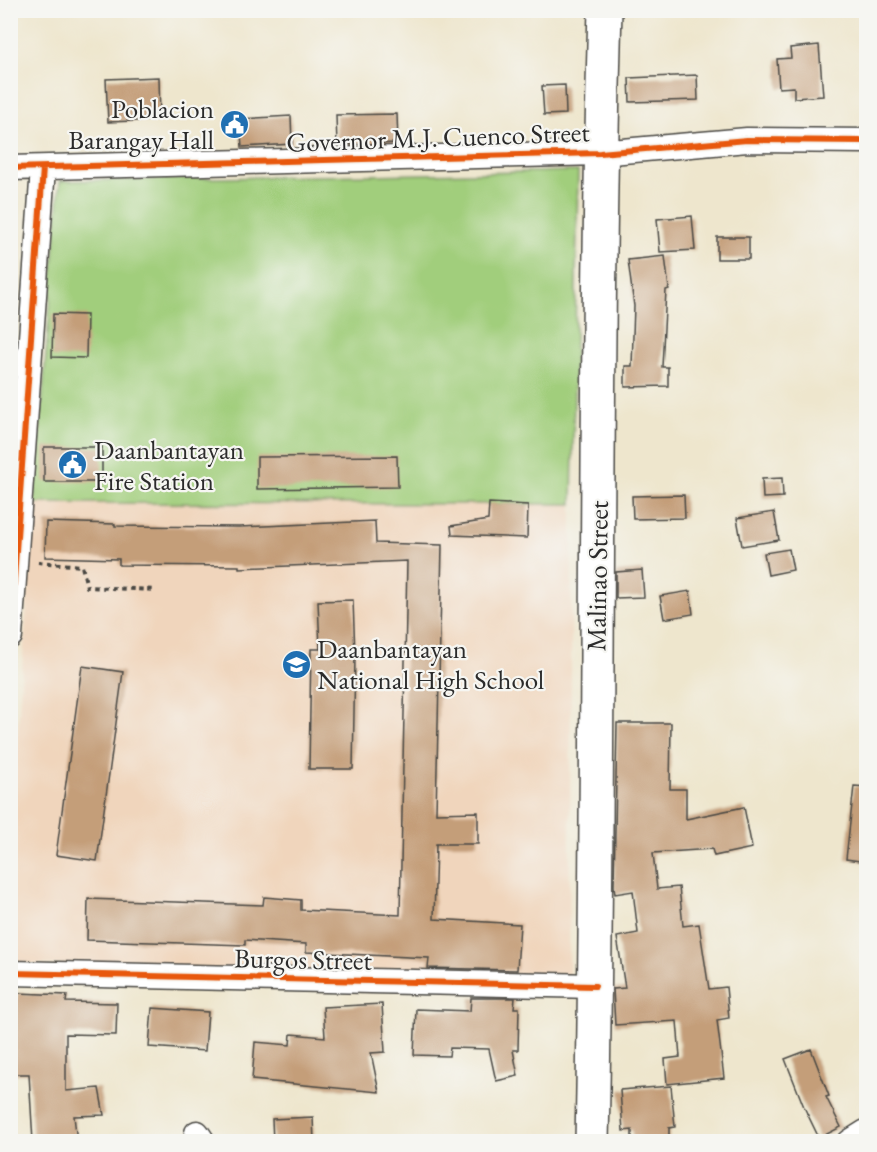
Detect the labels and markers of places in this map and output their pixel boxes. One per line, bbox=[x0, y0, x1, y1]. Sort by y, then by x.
place label: Poblacion Barangay Hall bbox=[68, 91, 214, 157]
public building icon: Poblacion Barangay Hall bbox=[219, 108, 251, 140]
place label: Daanbantayan Fire Station bbox=[94, 432, 244, 498]
public building icon: Daanbantayan Fire Station bbox=[57, 449, 89, 481]
place label: Daanbantayan National High School bbox=[317, 631, 544, 697]
school or university icon: Daanbantayan National High School bbox=[280, 648, 312, 680]

